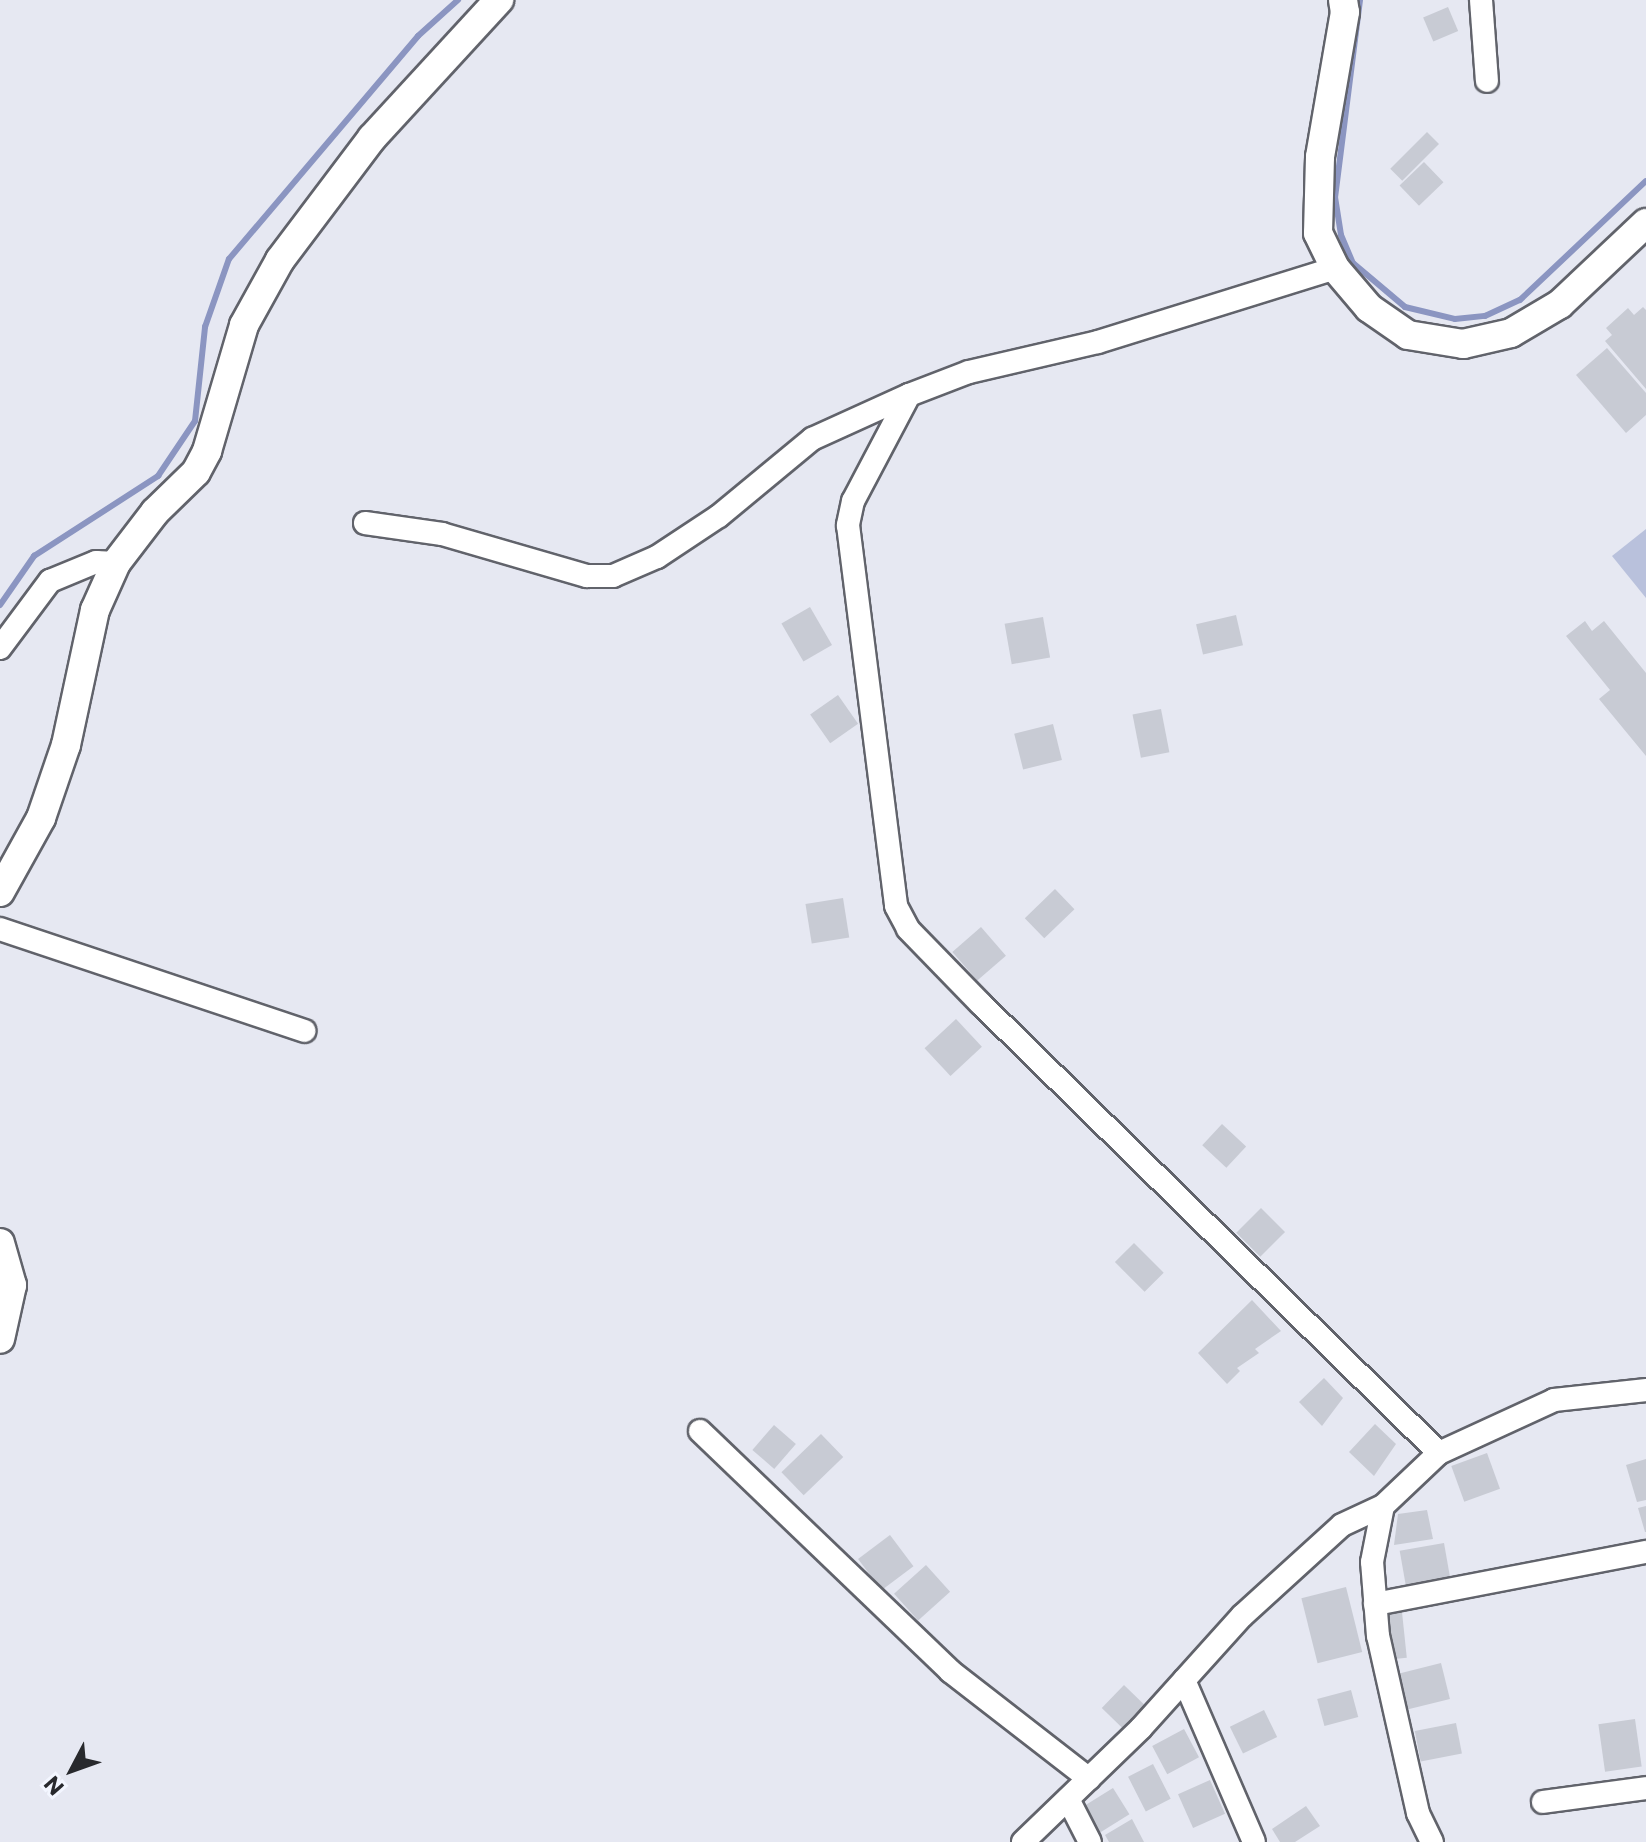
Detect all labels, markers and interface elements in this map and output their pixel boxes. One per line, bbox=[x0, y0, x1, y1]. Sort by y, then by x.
north arrow bbox=[32, 1730, 112, 1810]
text: N bbox=[38, 1771, 69, 1801]

